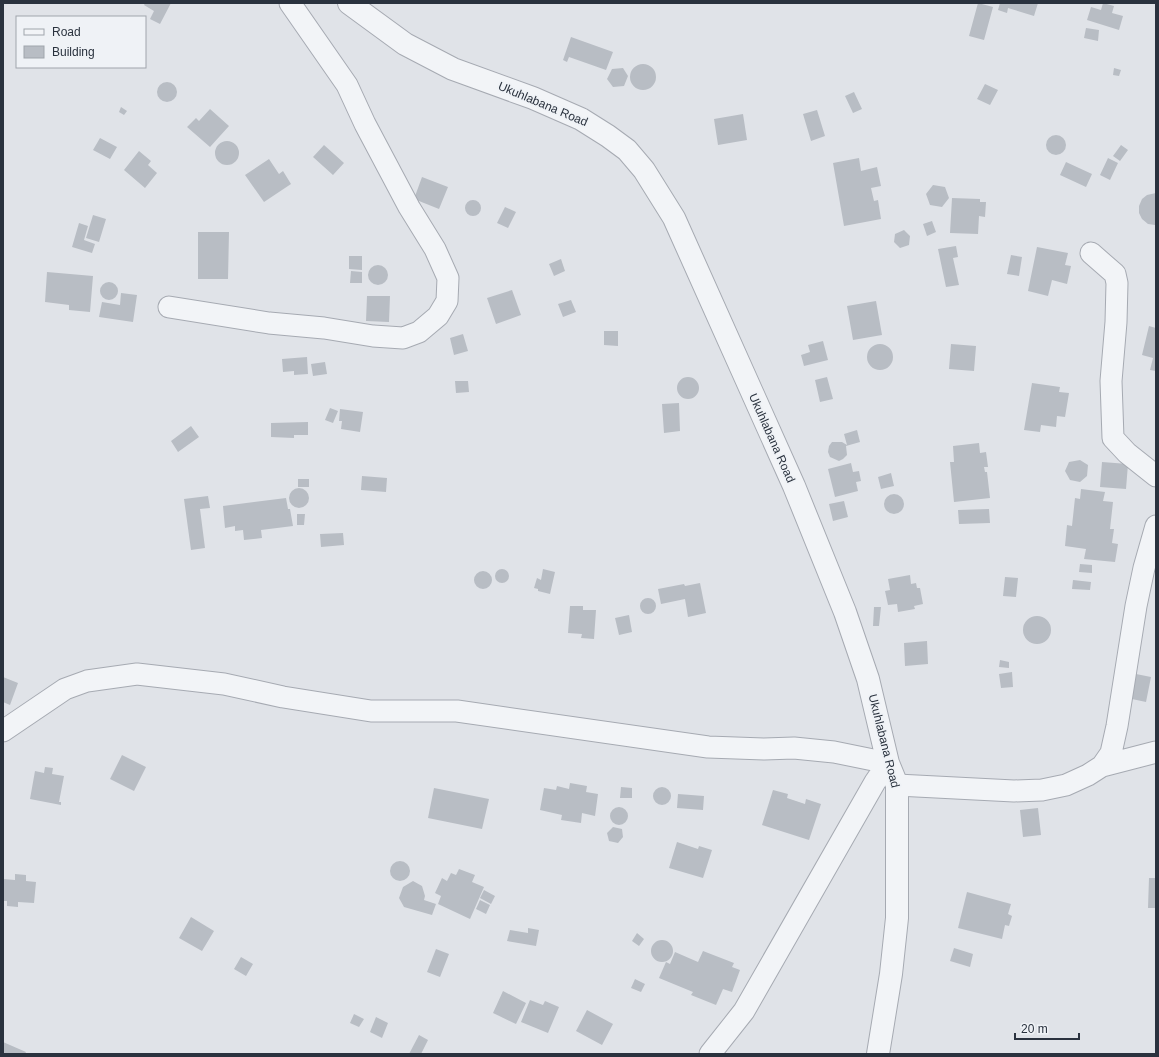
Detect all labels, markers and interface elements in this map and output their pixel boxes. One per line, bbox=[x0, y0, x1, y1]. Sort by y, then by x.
legend bbox=[16, 16, 146, 68]
text: Road bbox=[52, 25, 81, 39]
text: Building bbox=[52, 45, 95, 59]
street label: Ukuhlabana Road bbox=[496, 79, 590, 129]
street label: Ukuhlabana Road bbox=[746, 391, 798, 485]
street label: Ukuhlabana Road bbox=[866, 693, 902, 789]
scale bar bbox=[1015, 1015, 1079, 1041]
text: 20 m bbox=[1021, 1022, 1048, 1036]

